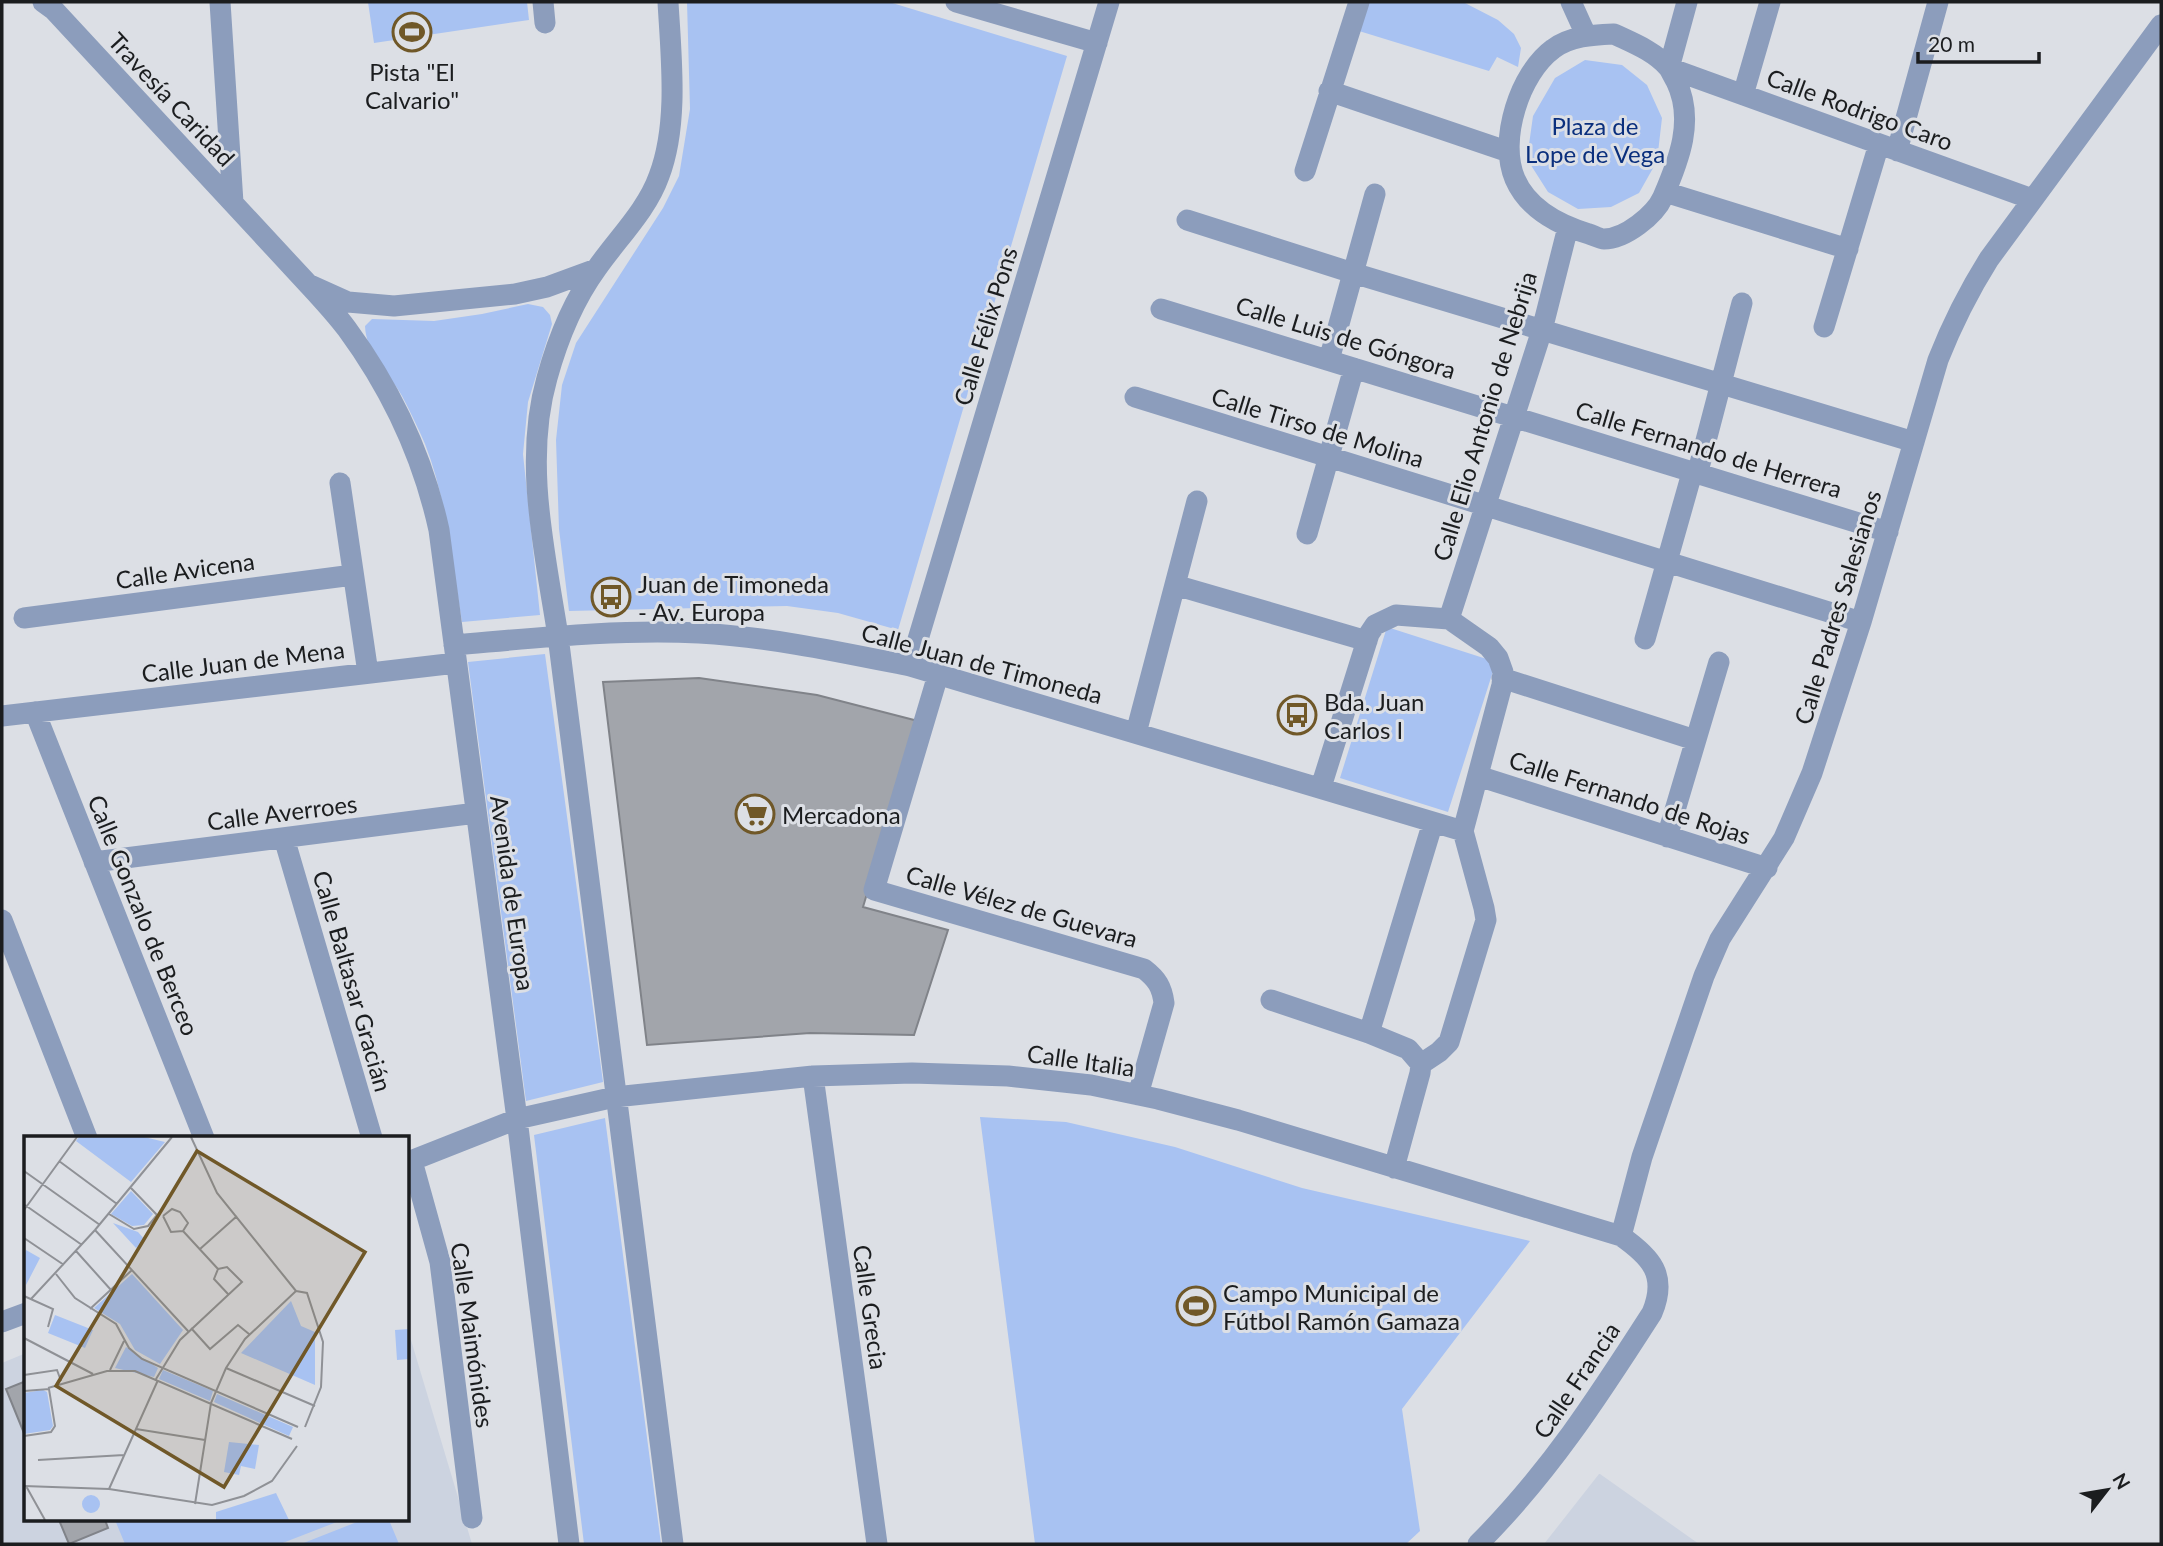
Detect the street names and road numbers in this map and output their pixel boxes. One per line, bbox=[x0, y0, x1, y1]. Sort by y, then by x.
street label: Travesía Caridad bbox=[103, 26, 241, 172]
street label: Calle Rodrigo Caro bbox=[1763, 62, 1957, 156]
street label: Calle Félix Pons bbox=[947, 243, 1023, 409]
street label: Calle Elio Antonio de Nebrija bbox=[1426, 268, 1542, 564]
street label: Calle Luis de Góngora bbox=[1233, 290, 1459, 384]
street label: Calle Tirso de Molina bbox=[1208, 381, 1428, 473]
street label: Calle Fernando de Herrera bbox=[1572, 395, 1846, 503]
street label: Calle Padres Salesianos bbox=[1788, 486, 1886, 728]
street label: Calle Avicena bbox=[114, 546, 256, 594]
street label: Calle Juan de Timoneda bbox=[858, 617, 1106, 709]
street label: Calle Juan de Mena bbox=[140, 634, 346, 688]
street label: Calle Fernando de Rojas bbox=[1506, 744, 1754, 850]
street label: Calle Averroes bbox=[205, 788, 359, 836]
street label: Calle Gonzalo de Berceo bbox=[82, 791, 206, 1039]
street label: Avenida de Europa bbox=[485, 793, 541, 993]
street label: Calle Vélez de Guevara bbox=[903, 859, 1141, 953]
street label: Calle Baltasar Gracián bbox=[308, 867, 398, 1095]
street label: Calle Italia bbox=[1025, 1038, 1137, 1082]
street label: Calle Maimónides bbox=[446, 1241, 500, 1429]
street label: Calle Grecia bbox=[848, 1243, 894, 1371]
street label: Calle Francia bbox=[1527, 1316, 1625, 1444]

